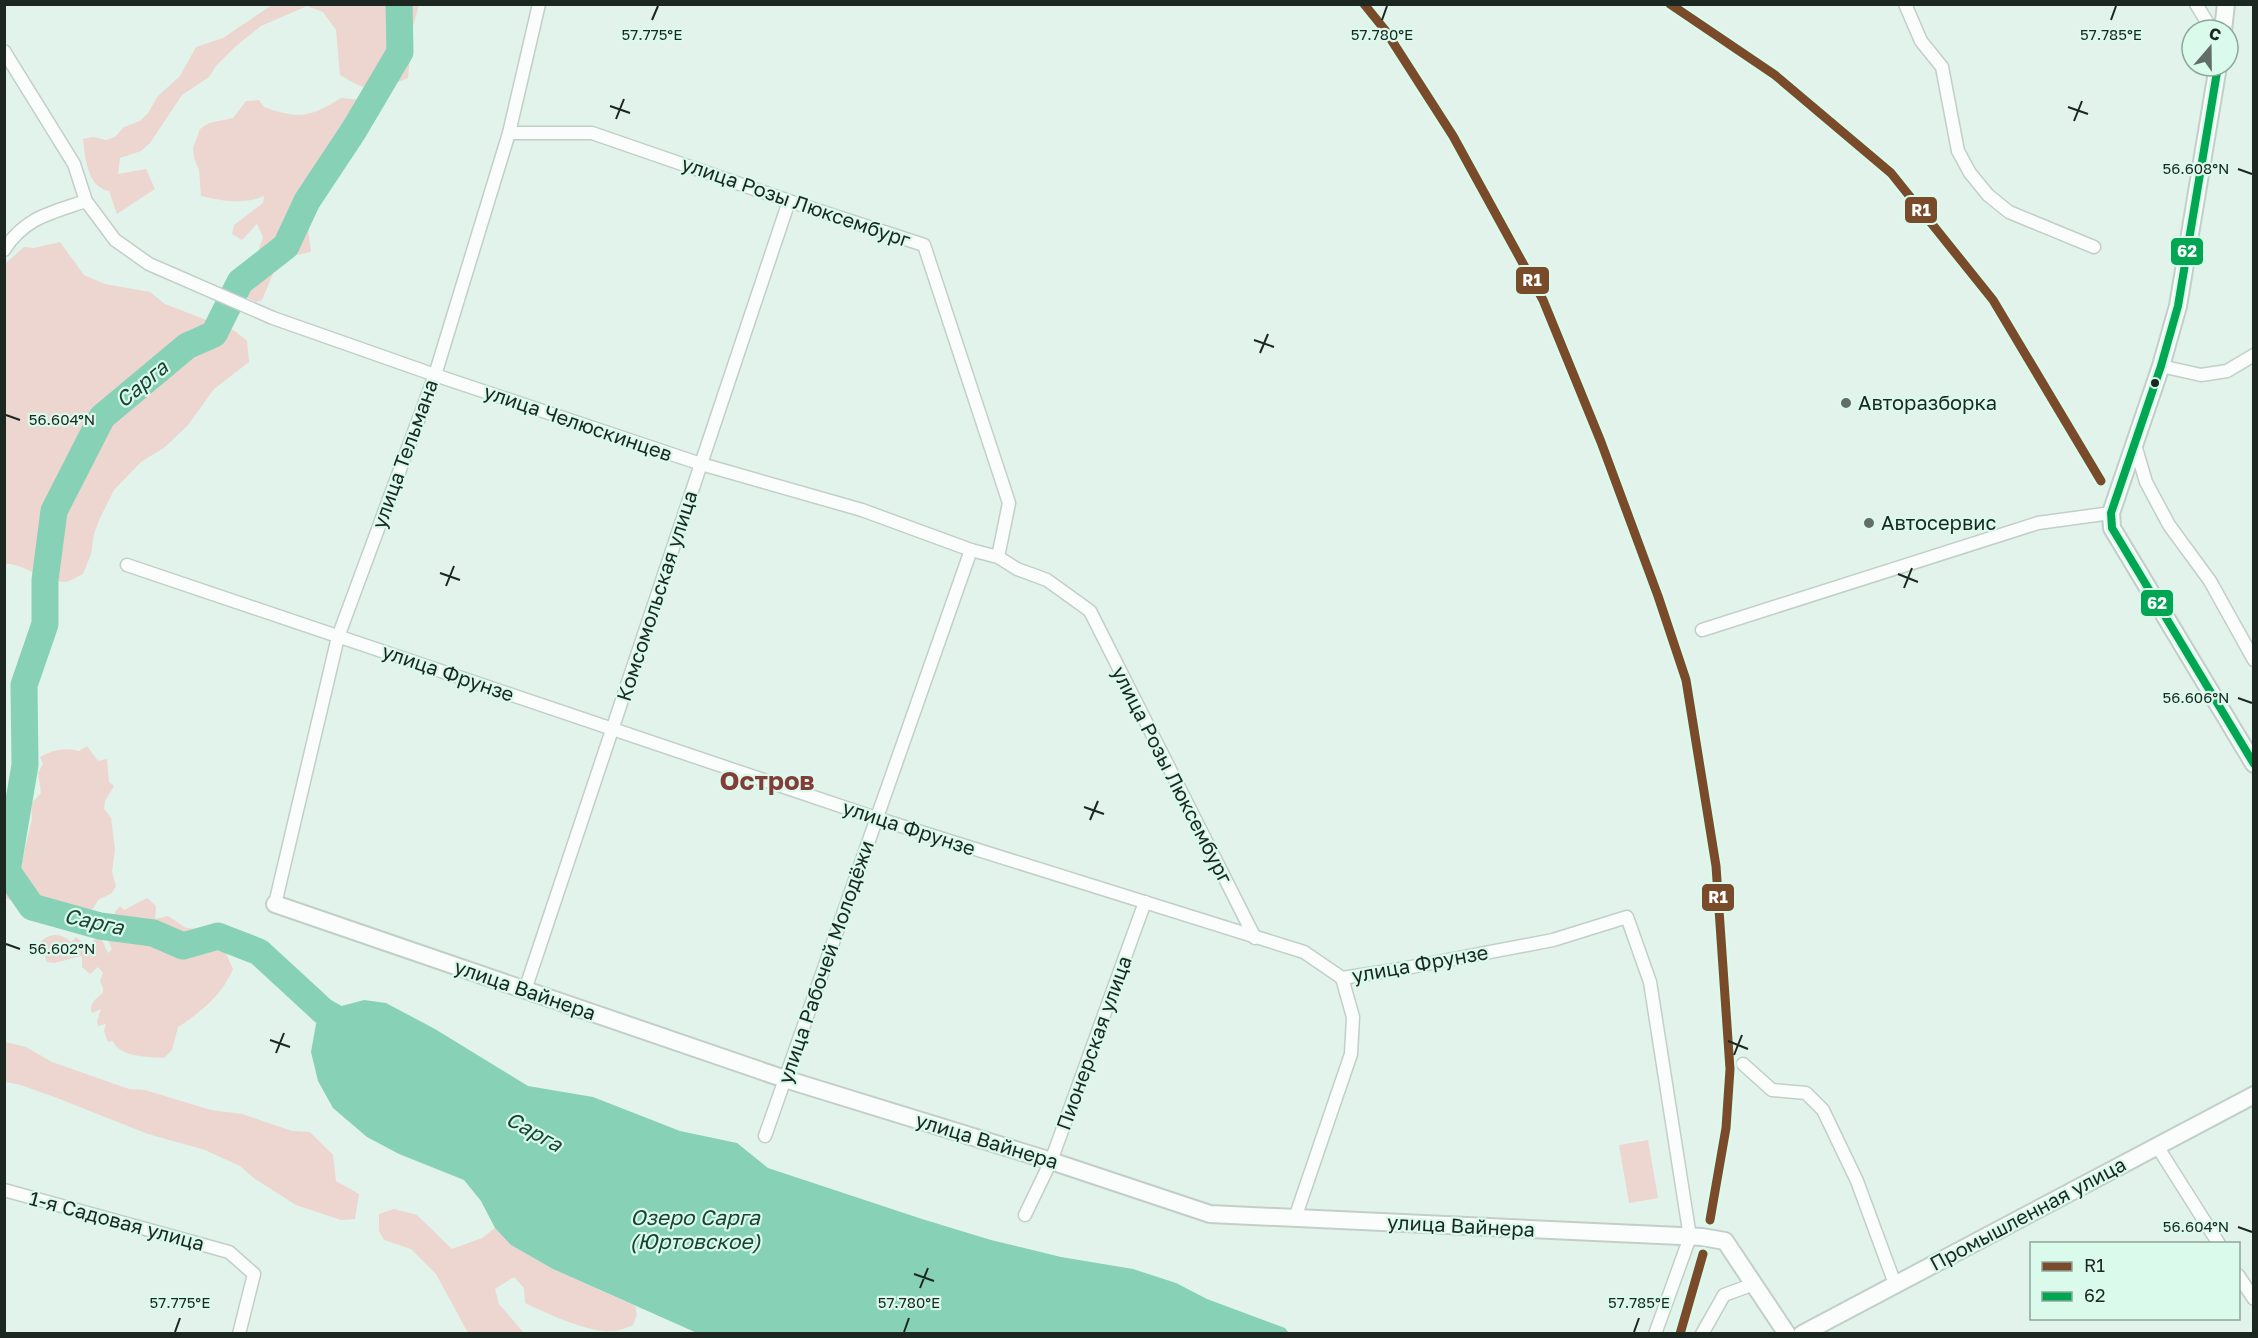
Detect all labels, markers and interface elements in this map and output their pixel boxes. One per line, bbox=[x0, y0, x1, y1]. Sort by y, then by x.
north arrow bbox=[2180, 18, 2240, 78]
text: С bbox=[2206, 23, 2224, 45]
text: 57.775°E bbox=[622, 25, 682, 43]
text: 57.780°E bbox=[1351, 25, 1413, 43]
text: 57.785°E bbox=[2080, 25, 2142, 43]
street label: улица Розы Люксембург bbox=[679, 151, 914, 252]
text: 56.608°N bbox=[2162, 159, 2230, 177]
line badge: R1 bbox=[1904, 196, 1938, 224]
text: R1 bbox=[1911, 200, 1931, 220]
line badge: 62 bbox=[2170, 237, 2204, 266]
text: 62 bbox=[2177, 241, 2197, 261]
line badge: R1 bbox=[1515, 266, 1550, 295]
text: R1 bbox=[1522, 270, 1542, 290]
water label: Сарга bbox=[110, 353, 174, 413]
street label: улица Тельмана bbox=[366, 376, 442, 532]
unlabelled marker bbox=[2149, 377, 2161, 389]
street label: улица Челюскинцев bbox=[481, 379, 676, 466]
place label: Авторазборка bbox=[1858, 390, 1997, 414]
marker: Авторазборка bbox=[1839, 396, 1853, 410]
text: 56.604°N bbox=[29, 410, 95, 428]
street label: Комсомольская улица bbox=[611, 487, 701, 704]
place label: Автосервис bbox=[1881, 510, 1996, 534]
marker: Автосервис bbox=[1862, 516, 1876, 530]
line badge: 62 bbox=[2140, 589, 2174, 617]
text: 62 bbox=[2147, 593, 2167, 613]
street label: улица Фрунзе bbox=[379, 638, 518, 706]
street label: улица Розы Люксембург bbox=[1108, 662, 1238, 887]
text: 56.606°N bbox=[2163, 688, 2229, 706]
district label: Остров bbox=[719, 765, 815, 796]
street label: улица Фрунзе bbox=[840, 794, 979, 860]
street label: улица Рабочей Молодёжи bbox=[772, 837, 878, 1087]
line badge: R1 bbox=[1701, 883, 1735, 912]
text: R1 bbox=[1708, 887, 1728, 907]
water label: Сарга bbox=[62, 902, 127, 940]
text: 56.602°N bbox=[29, 939, 95, 957]
street label: улица Фрунзе bbox=[1350, 939, 1490, 987]
street label: Пионерская улица bbox=[1050, 952, 1136, 1133]
street label: улица Вайнера bbox=[451, 954, 599, 1024]
water label: Сарга bbox=[502, 1105, 568, 1158]
street label: улица Вайнера bbox=[913, 1107, 1062, 1173]
street label: Промышленная улица bbox=[1925, 1151, 2130, 1275]
street label: 1-я Садовая улица bbox=[27, 1185, 207, 1255]
water label: Озеро Сарга (Юртовское) bbox=[629, 1204, 761, 1254]
street label: улица Вайнера bbox=[1387, 1209, 1536, 1241]
text: 56.604°N bbox=[2163, 1217, 2229, 1235]
legend bbox=[2030, 1242, 2240, 1320]
text: R1 bbox=[2084, 1254, 2105, 1276]
text: 62 bbox=[2084, 1284, 2105, 1306]
text: 57.775°E bbox=[150, 1293, 210, 1311]
text: 57.780°E bbox=[878, 1293, 940, 1311]
text: 57.785°E bbox=[1608, 1293, 1670, 1311]

